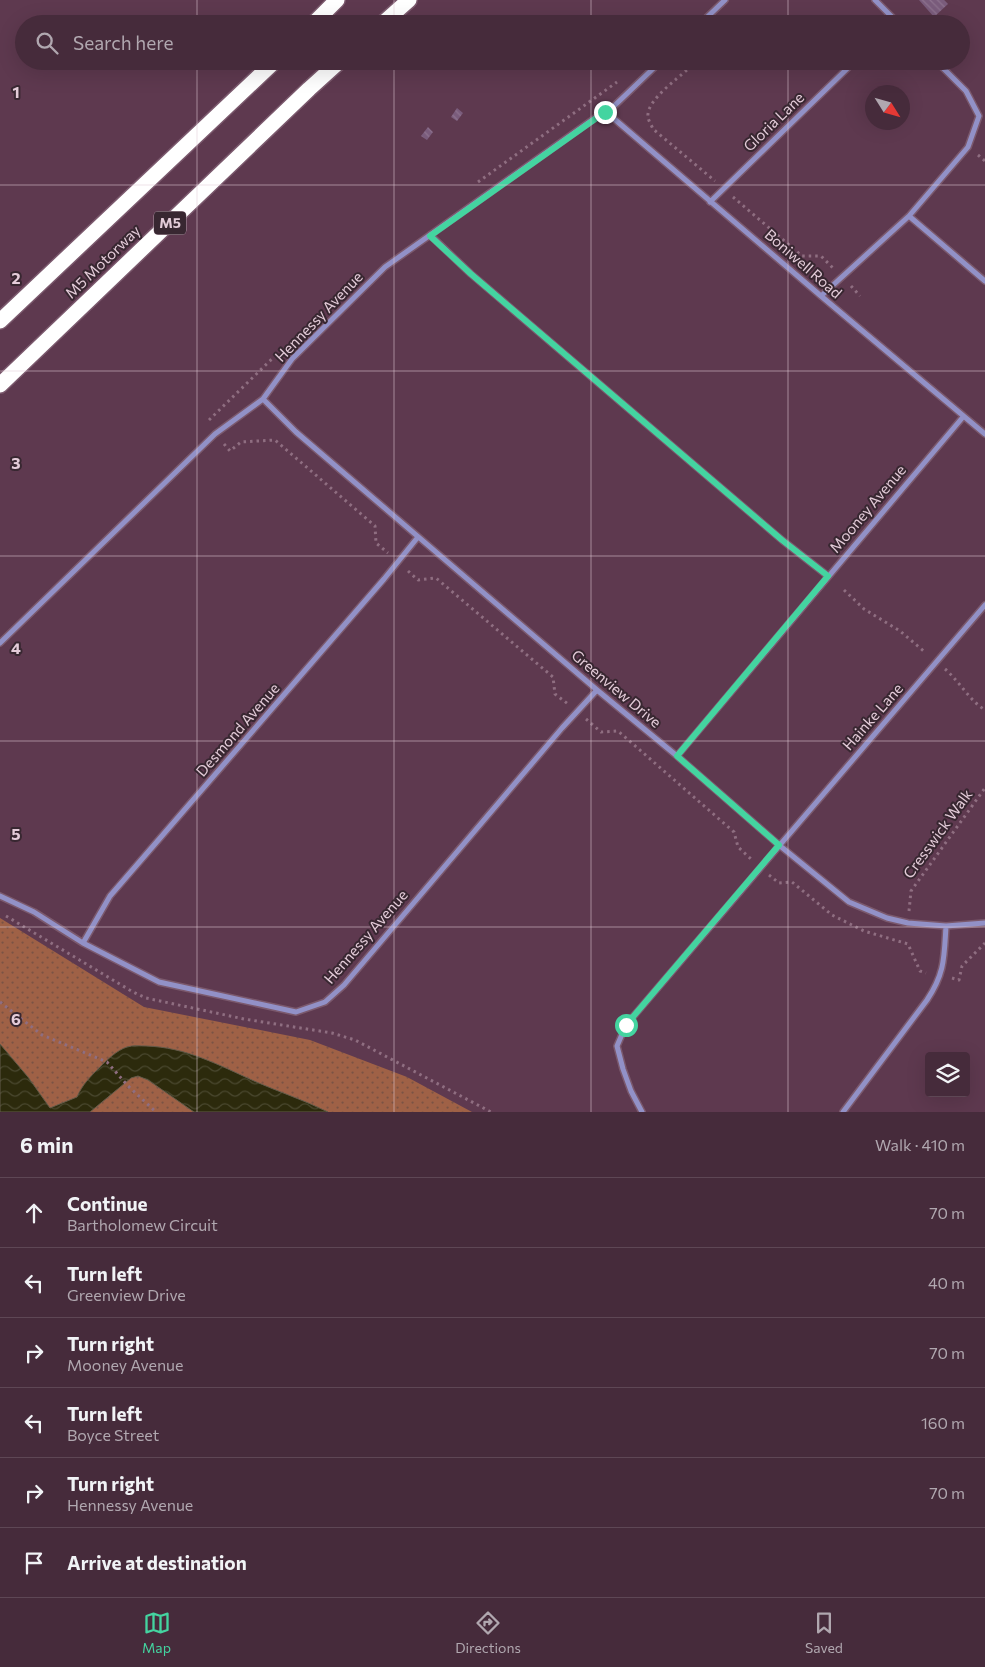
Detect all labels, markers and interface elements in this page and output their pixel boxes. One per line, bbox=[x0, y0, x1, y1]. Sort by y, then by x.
search box bbox=[15, 15, 970, 70]
icon: search bbox=[33, 29, 61, 57]
text: Search here bbox=[73, 31, 173, 54]
text: 1 bbox=[12, 82, 20, 101]
north arrow bbox=[865, 85, 910, 130]
street label: Gloria Lane bbox=[739, 88, 807, 155]
route end bbox=[594, 101, 617, 124]
road number: M5 bbox=[154, 212, 186, 234]
street label: M5 Motorway bbox=[61, 221, 144, 302]
street label: Boniwell Road bbox=[761, 225, 846, 302]
street label: Hennessy Avenue bbox=[271, 267, 366, 365]
text: 2 bbox=[11, 268, 21, 287]
text: 3 bbox=[11, 453, 21, 472]
street label: Mooney Avenue bbox=[825, 461, 909, 556]
text: 4 bbox=[11, 638, 21, 657]
street label: Greenview Drive bbox=[568, 646, 665, 731]
street label: Desmond Avenue bbox=[192, 679, 283, 780]
street label: Hainke Lane bbox=[838, 679, 906, 754]
street label: Cresswick Walk bbox=[899, 785, 976, 882]
text: 5 bbox=[11, 824, 21, 843]
street label: Hennessy Avenue bbox=[320, 886, 411, 987]
text: 6 bbox=[11, 1009, 21, 1028]
route start bbox=[615, 1014, 638, 1037]
map controls bbox=[925, 1052, 970, 1097]
button: layers bbox=[925, 1052, 970, 1097]
text: 6 min bbox=[20, 1132, 73, 1157]
text: Walk · 410 m bbox=[875, 1135, 965, 1154]
text: Continue bbox=[67, 1192, 147, 1215]
icon: ahead bbox=[20, 1199, 48, 1227]
text: 70 m bbox=[929, 1203, 965, 1222]
text: Bartholomew Circuit bbox=[67, 1215, 218, 1234]
text: Turn left bbox=[67, 1262, 142, 1285]
icon: left bbox=[20, 1269, 48, 1297]
text: 40 m bbox=[928, 1273, 965, 1292]
text: Greenview Drive bbox=[67, 1285, 186, 1304]
text: Turn right bbox=[67, 1332, 154, 1355]
icon: right bbox=[20, 1339, 48, 1367]
text: 70 m bbox=[929, 1343, 965, 1362]
text: Mooney Avenue bbox=[67, 1355, 183, 1374]
text: Turn left bbox=[67, 1402, 142, 1425]
icon: left bbox=[20, 1409, 48, 1437]
text: 160 m bbox=[921, 1413, 965, 1432]
text: Boyce Street bbox=[67, 1425, 159, 1444]
text: Turn right bbox=[67, 1472, 154, 1495]
icon: right bbox=[20, 1479, 48, 1507]
text: 70 m bbox=[929, 1483, 965, 1502]
text: Hennessy Avenue bbox=[67, 1495, 193, 1514]
icon: arrive bbox=[20, 1549, 48, 1577]
text: Arrive at destination bbox=[67, 1551, 247, 1574]
tab: Map bbox=[142, 1609, 171, 1656]
tab: Directions bbox=[455, 1609, 521, 1656]
tab: Saved bbox=[805, 1609, 843, 1656]

